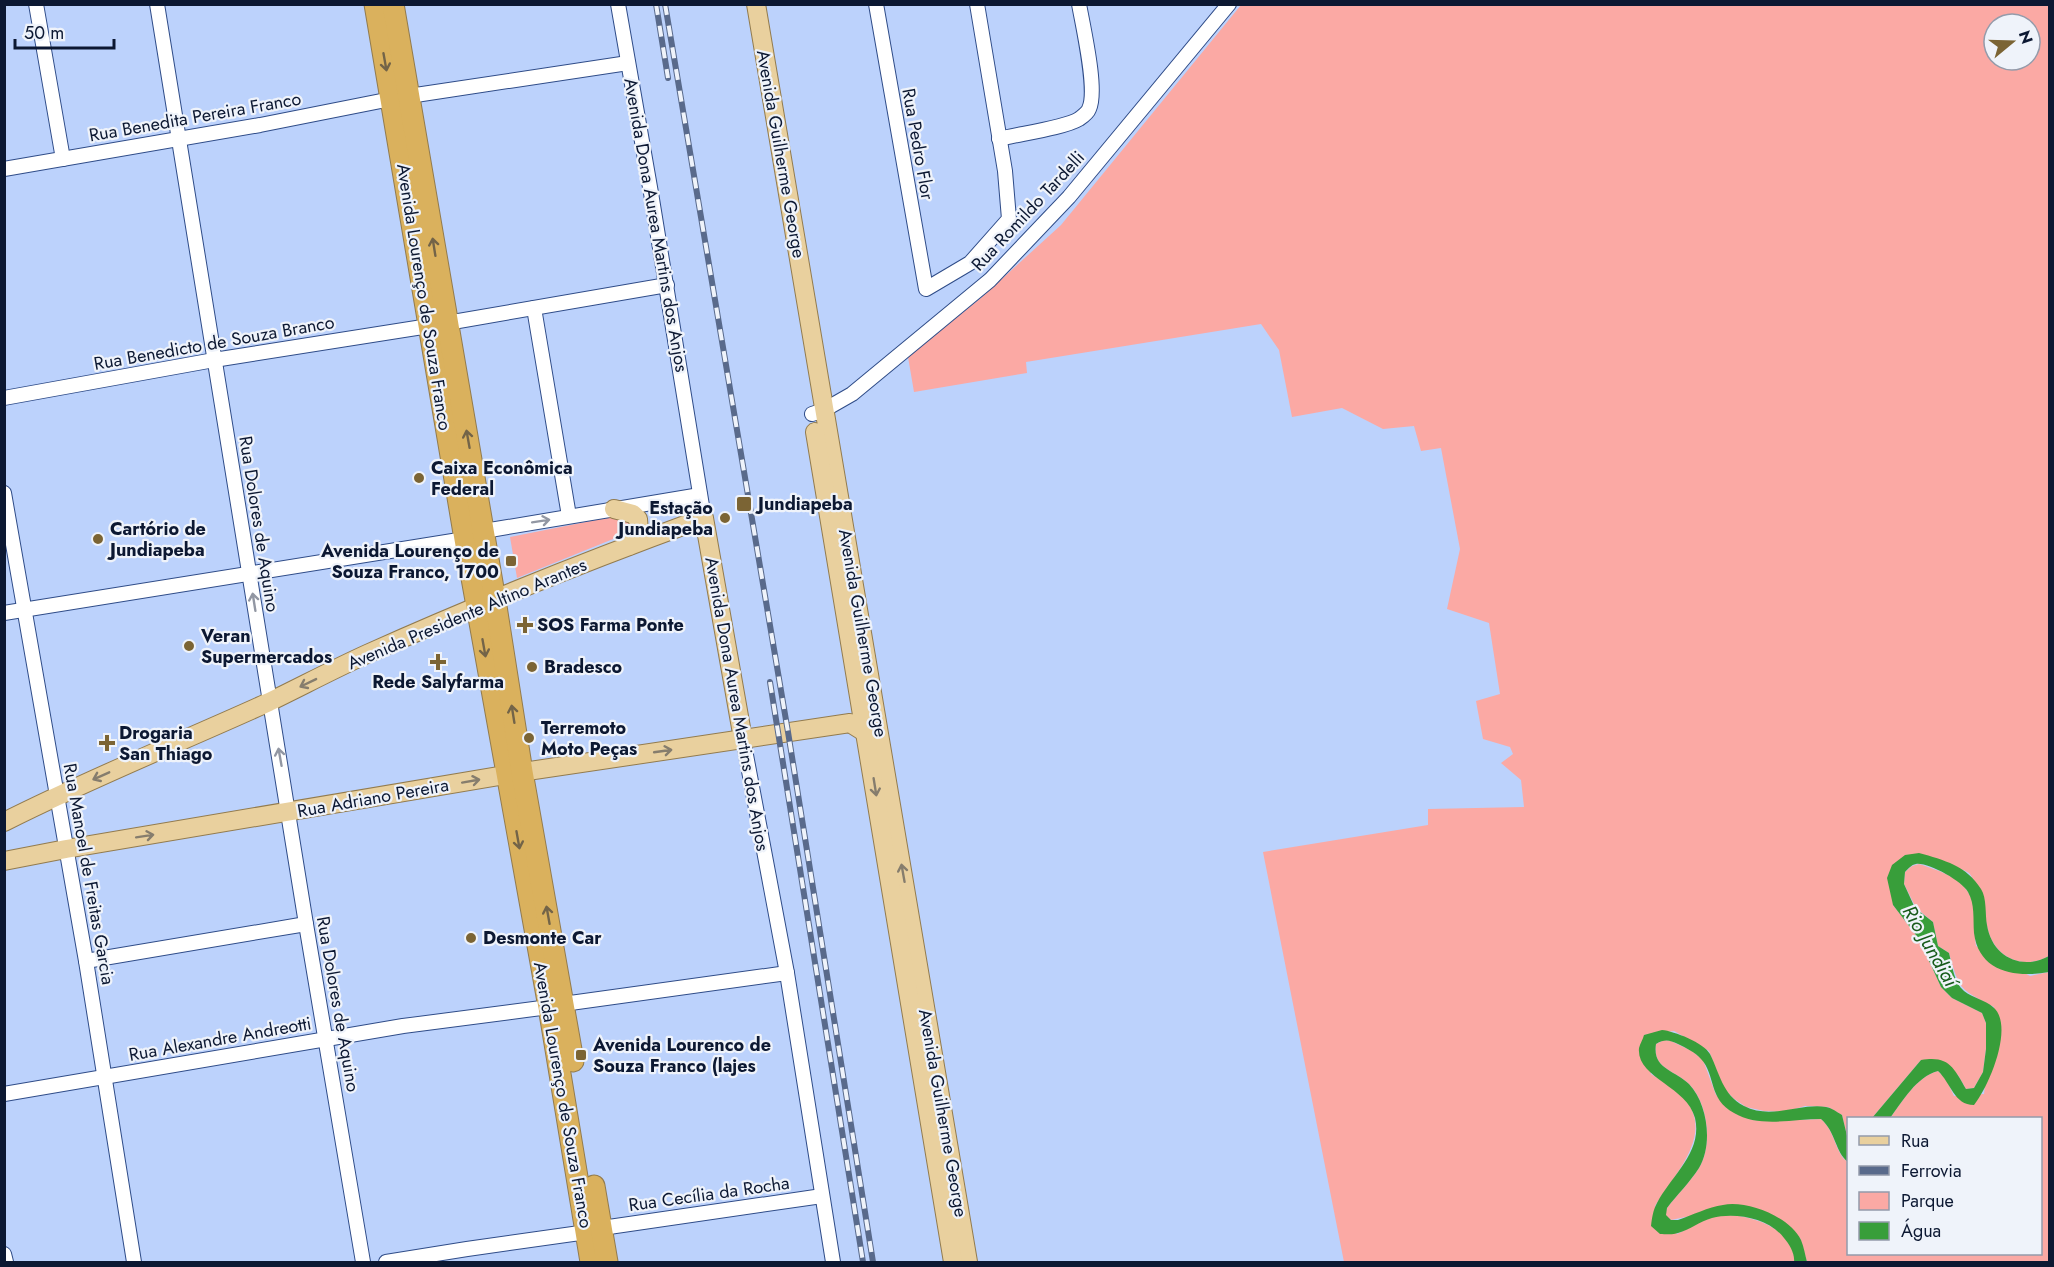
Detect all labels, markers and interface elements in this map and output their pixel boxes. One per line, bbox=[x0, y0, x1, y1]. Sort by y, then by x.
scale bar bbox=[15, 12, 114, 50]
north arrow bbox=[1982, 12, 2042, 72]
text: 50 m bbox=[24, 20, 64, 46]
text: N bbox=[2013, 28, 2039, 47]
street label: Avenida Guilherme George bbox=[750, 48, 812, 260]
one-way arrow bbox=[380, 52, 391, 72]
street label: Avenida Dona Aurea Martins dos Anjos bbox=[617, 76, 695, 374]
street label: Rua Benedita Pereira Franco bbox=[87, 86, 303, 148]
street label: Rua Pedro Flor bbox=[895, 86, 941, 203]
street label: Rua Romildo Tardelli bbox=[965, 145, 1091, 277]
street label: Avenida Lourenço de Souza Franco bbox=[390, 162, 458, 433]
one-way arrow bbox=[429, 238, 440, 258]
street label: Rua Benedicto de Souza Branco bbox=[92, 309, 337, 377]
one-way arrow bbox=[462, 430, 473, 450]
street label: Rua Dolores de Aquino bbox=[232, 434, 286, 614]
place label: Caixa Econômica Federal bbox=[431, 455, 573, 502]
marker: Caixa Econômica Federal bbox=[412, 471, 426, 485]
place label: Jundiapeba bbox=[755, 491, 853, 517]
place label: Estação Jundiapeba bbox=[615, 495, 713, 542]
marker: Jundiapeba bbox=[735, 495, 753, 513]
marker: Estação Jundiapeba bbox=[718, 511, 732, 525]
one-way arrow bbox=[531, 515, 551, 526]
place label: Cartório de Jundiapeba bbox=[107, 516, 206, 563]
street label: Avenida Guilherme George bbox=[832, 527, 894, 739]
marker: Cartório de Jundiapeba bbox=[91, 532, 105, 546]
place label: Avenida Lourenço de Souza Franco, 1700 bbox=[320, 538, 499, 585]
street label: Avenida Presidente Altino Arantes bbox=[343, 552, 591, 676]
marker: Avenida Lourenço de Souza Franco, 1700 bbox=[504, 554, 518, 568]
street label: Avenida Dona Aurea Martins dos Anjos bbox=[698, 555, 776, 853]
one-way arrow bbox=[248, 593, 259, 612]
place label: SOS Farma Ponte bbox=[537, 612, 684, 638]
marker: SOS Farma Ponte bbox=[518, 618, 532, 632]
place label: Veran Supermercados bbox=[200, 623, 332, 670]
one-way arrow bbox=[479, 638, 490, 657]
marker: Veran Supermercados bbox=[182, 639, 196, 653]
place label: Bradesco bbox=[544, 654, 623, 680]
marker: Rede Salyfarma bbox=[431, 655, 445, 669]
marker: Bradesco bbox=[525, 660, 539, 674]
place label: Rede Salyfarma bbox=[372, 669, 504, 695]
one-way arrow bbox=[300, 677, 318, 689]
one-way arrow bbox=[507, 705, 518, 725]
place label: Terremoto Moto Peças bbox=[541, 715, 637, 762]
place label: Drogaria San Thiago bbox=[119, 720, 213, 767]
marker: Terremoto Moto Peças bbox=[522, 731, 536, 745]
marker: Drogaria San Thiago bbox=[100, 736, 114, 750]
one-way arrow bbox=[652, 746, 672, 757]
one-way arrow bbox=[274, 747, 285, 767]
street label: Rua Manoel de Freitas Garcia bbox=[57, 761, 121, 987]
one-way arrow bbox=[93, 770, 111, 782]
street label: Rua Adriano Pereira bbox=[295, 772, 451, 824]
one-way arrow bbox=[461, 776, 480, 787]
one-way arrow bbox=[870, 777, 881, 796]
one-way arrow bbox=[134, 830, 154, 841]
one-way arrow bbox=[513, 830, 524, 849]
one-way arrow bbox=[898, 864, 909, 884]
water label: Rio Jundiaí bbox=[1895, 900, 1966, 995]
one-way arrow bbox=[542, 906, 553, 925]
street label: Rua Dolores de Aquino bbox=[310, 914, 366, 1094]
place label: Desmonte Car bbox=[483, 925, 602, 951]
marker: Desmonte Car bbox=[464, 931, 478, 945]
street label: Avenida Lourenço de Souza Franco bbox=[527, 960, 599, 1230]
street label: Avenida Guilherme George bbox=[912, 1007, 974, 1219]
street label: Rua Alexandre Andreotti bbox=[127, 1010, 313, 1068]
place label: Avenida Lourenco de Souza Franco (lajes bbox=[592, 1032, 771, 1079]
marker: Avenida Lourenco de Souza Franco (lajes bbox=[574, 1048, 588, 1062]
legend bbox=[1847, 1117, 2042, 1255]
text: Rua bbox=[1901, 1128, 1929, 1154]
text: Ferrovia bbox=[1901, 1158, 1962, 1184]
street label: Rua Cecília da Rocha bbox=[627, 1170, 791, 1218]
text: Parque bbox=[1901, 1188, 1954, 1214]
text: Água bbox=[1901, 1218, 1941, 1244]

